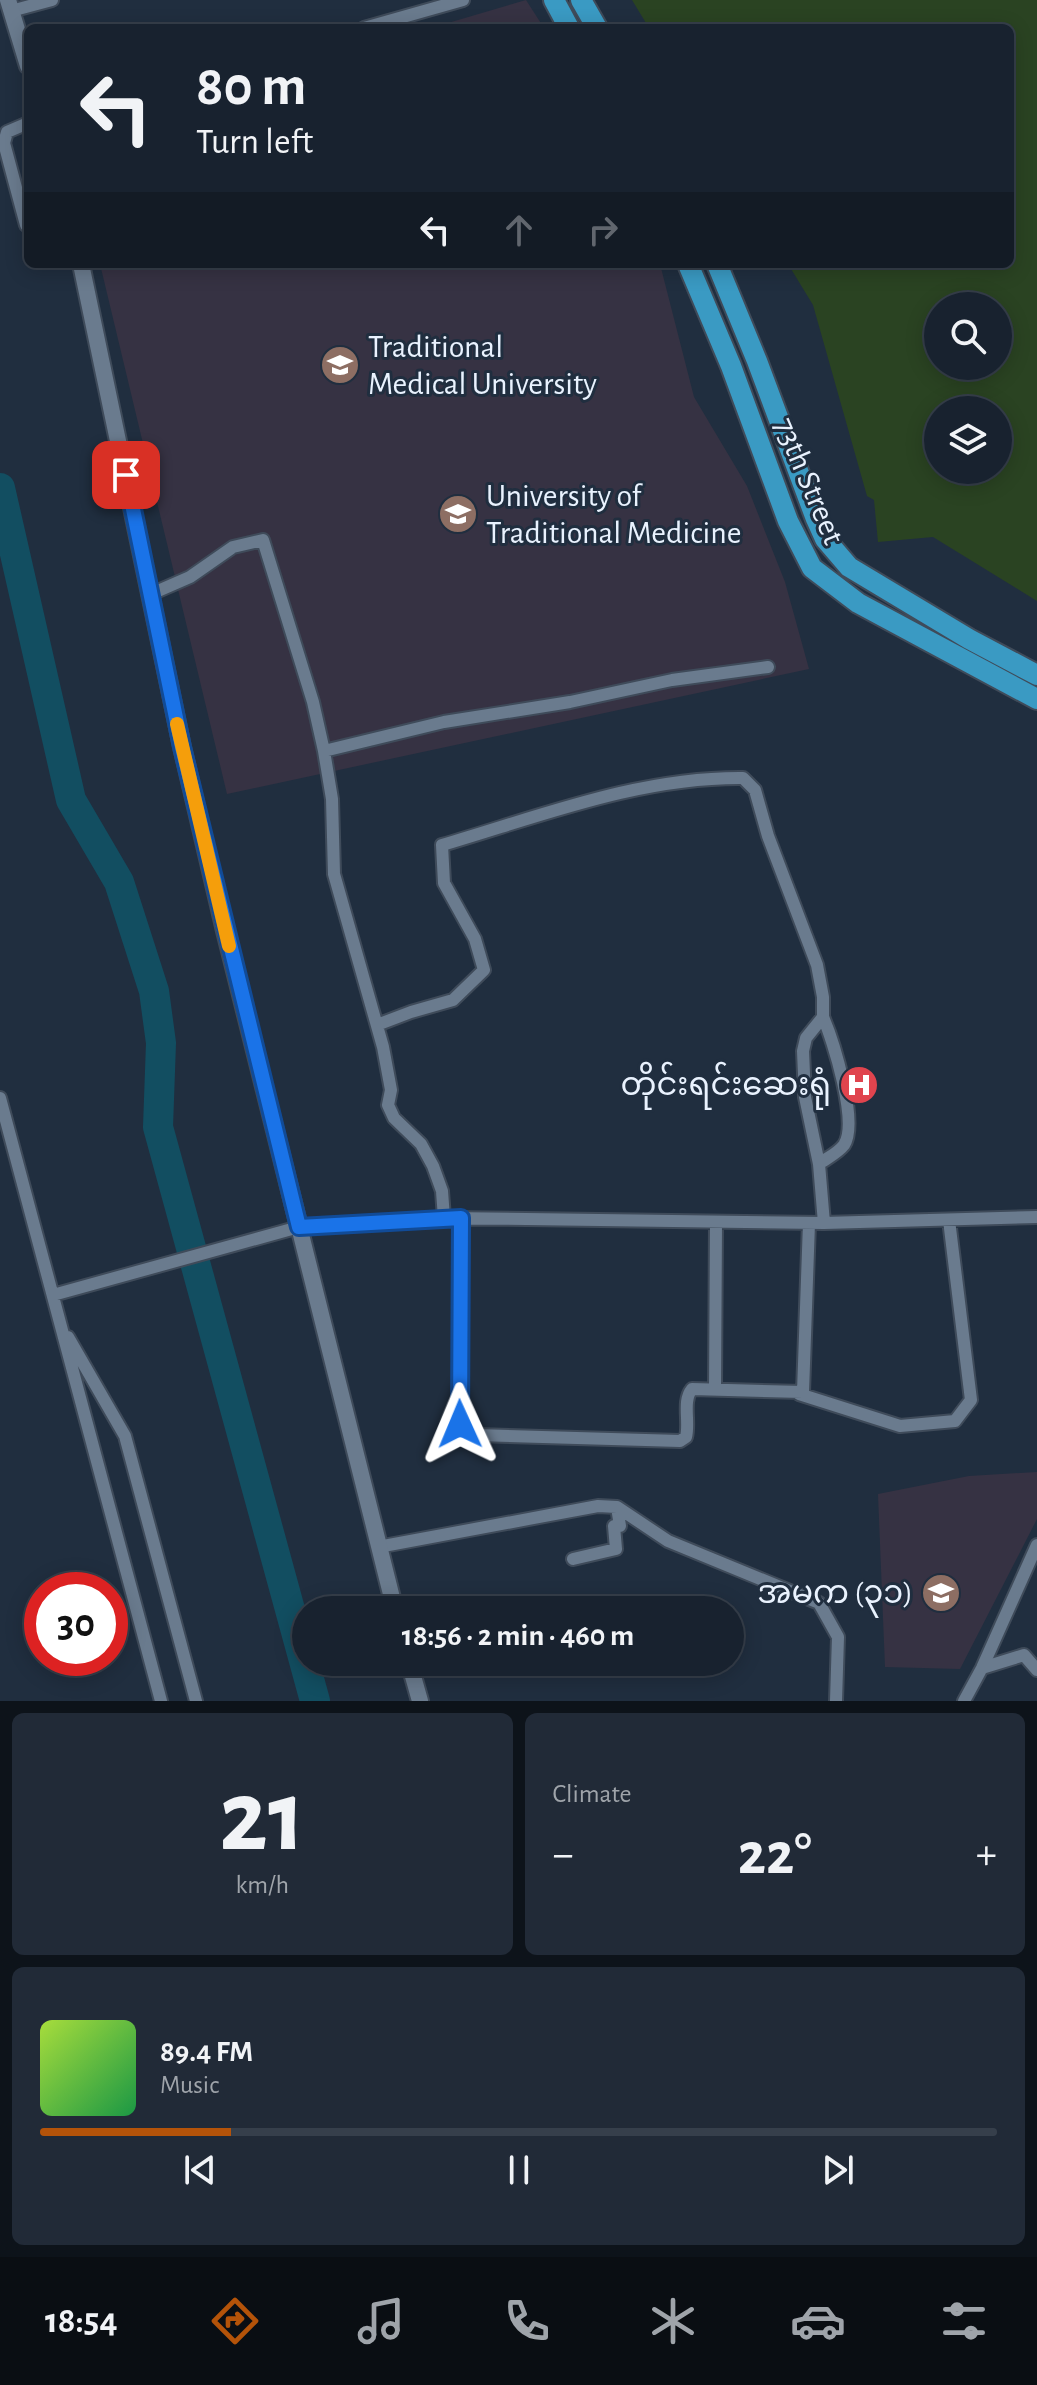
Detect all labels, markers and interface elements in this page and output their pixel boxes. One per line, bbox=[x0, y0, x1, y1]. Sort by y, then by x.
icon: left bbox=[64, 56, 168, 160]
text: 80 m bbox=[196, 59, 306, 115]
text: Turn left bbox=[196, 124, 313, 160]
icon: left bbox=[413, 208, 457, 252]
icon: ahead bbox=[497, 208, 541, 252]
icon: right bbox=[581, 208, 625, 252]
map controls bbox=[924, 292, 1012, 484]
button: search bbox=[924, 292, 1012, 380]
place label: Traditional Medical University bbox=[368, 331, 597, 400]
school or university icon: Traditional Medical University bbox=[319, 344, 361, 386]
button: layers bbox=[924, 396, 1012, 484]
street label: 73th Street bbox=[768, 413, 850, 549]
pin bbox=[92, 441, 160, 509]
icon: arrive bbox=[104, 453, 148, 497]
place label: University of Traditional Medicine bbox=[486, 480, 742, 549]
school or university icon: University of Traditional Medicine bbox=[437, 493, 479, 535]
place label: တိုင်းရင်းဆေးရုံ bbox=[621, 1061, 831, 1110]
hospital icon: တိုင်းရင်းဆေးရုံ bbox=[838, 1064, 880, 1106]
position arrow bbox=[418, 1382, 502, 1466]
speed limit sign: 30 bbox=[24, 1572, 128, 1676]
school or university icon: အမက (၃၁) bbox=[920, 1572, 962, 1614]
place label: အမက (၃၁) bbox=[757, 1577, 913, 1618]
text: 18:56 · 2 min · 460 m bbox=[402, 1621, 634, 1651]
text: 21 bbox=[219, 1766, 305, 1870]
text: Climate bbox=[553, 1781, 631, 1807]
text: 22° bbox=[738, 1825, 812, 1885]
text: − bbox=[553, 1833, 574, 1877]
text: + bbox=[976, 1833, 997, 1877]
text: km/h bbox=[235, 1872, 289, 1898]
text: 89.4 FM bbox=[160, 2037, 253, 2067]
text: Music bbox=[160, 2072, 219, 2098]
icon: previous bbox=[178, 2148, 222, 2192]
icon: pause bbox=[497, 2148, 541, 2192]
icon: next bbox=[816, 2148, 860, 2192]
icon: directions bbox=[207, 2293, 263, 2349]
icon: music bbox=[353, 2293, 409, 2349]
icon: phone bbox=[499, 2293, 555, 2349]
icon: climate bbox=[645, 2293, 701, 2349]
icon: car bbox=[790, 2293, 846, 2349]
icon: filters bbox=[936, 2293, 992, 2349]
text: 18:54 bbox=[45, 2303, 118, 2339]

